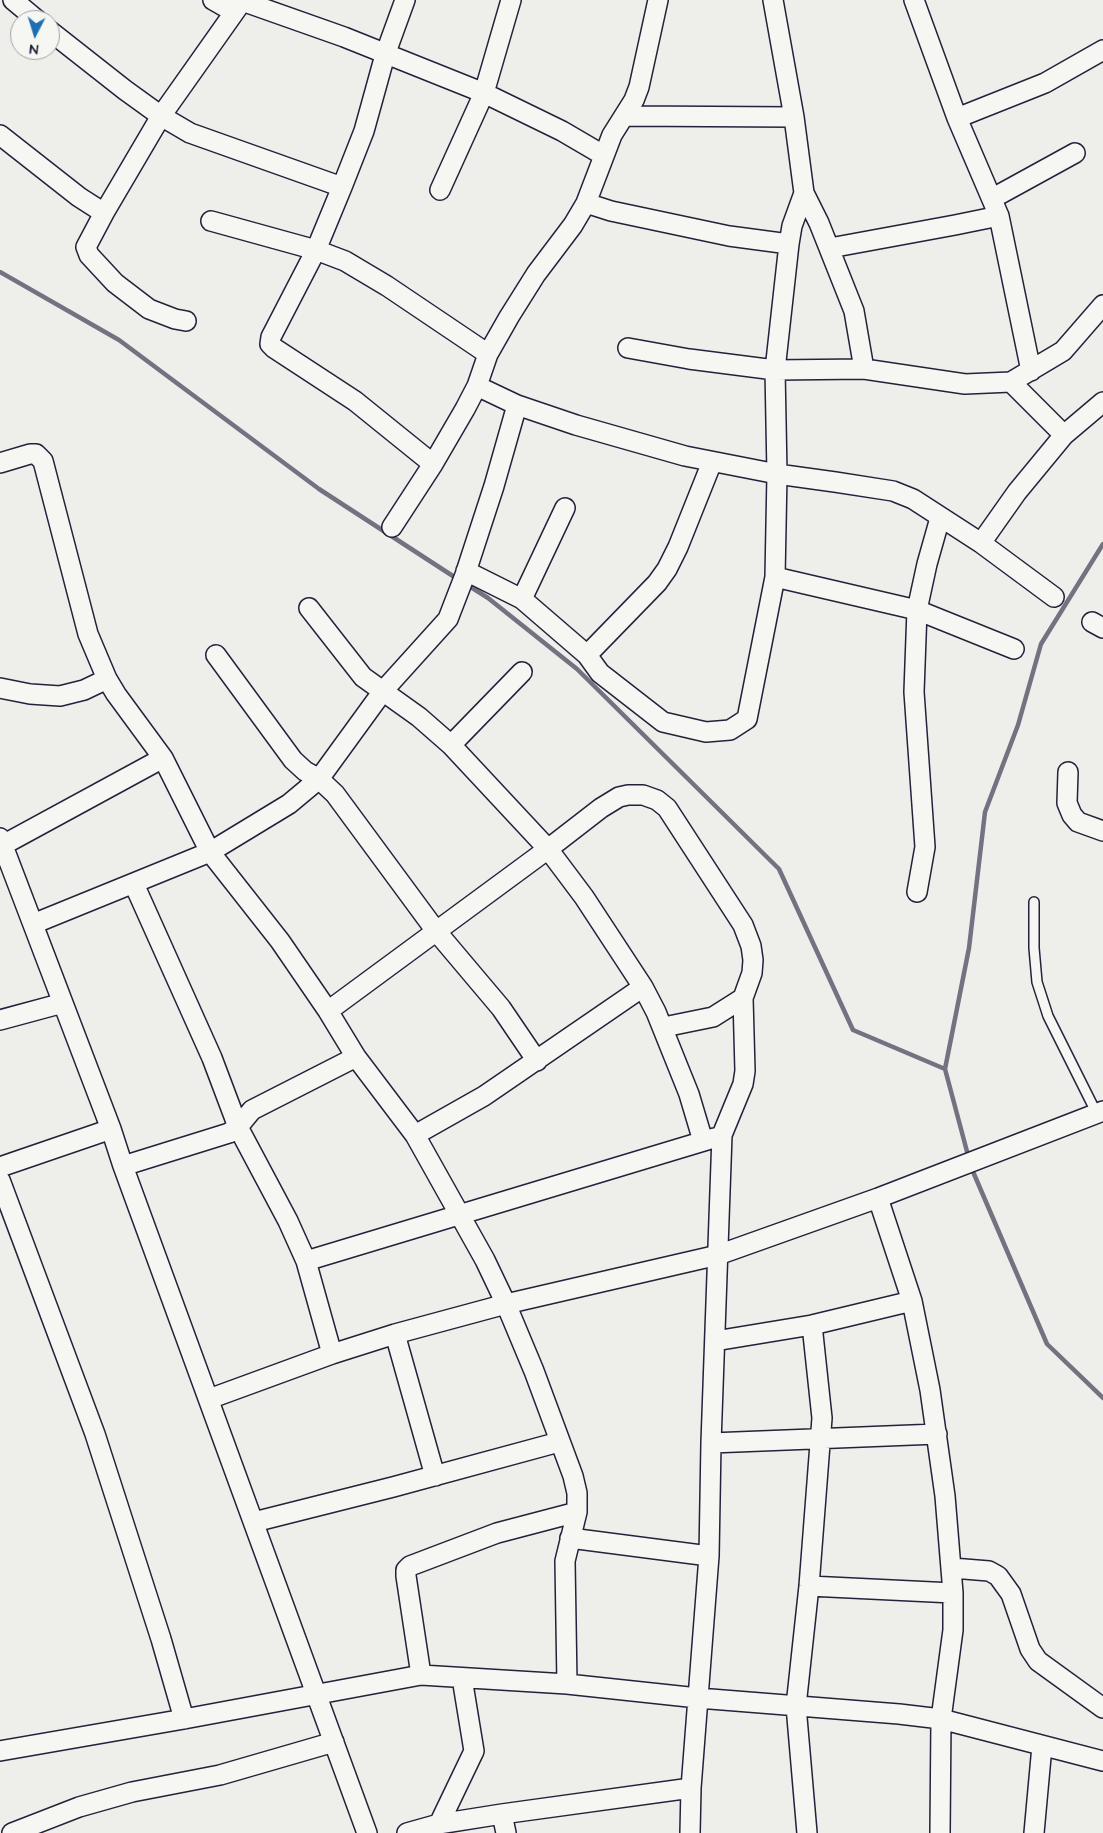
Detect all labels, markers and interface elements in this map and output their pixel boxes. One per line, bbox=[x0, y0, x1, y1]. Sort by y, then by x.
north arrow bbox=[10, 10, 60, 60]
text: N bbox=[29, 39, 39, 59]

